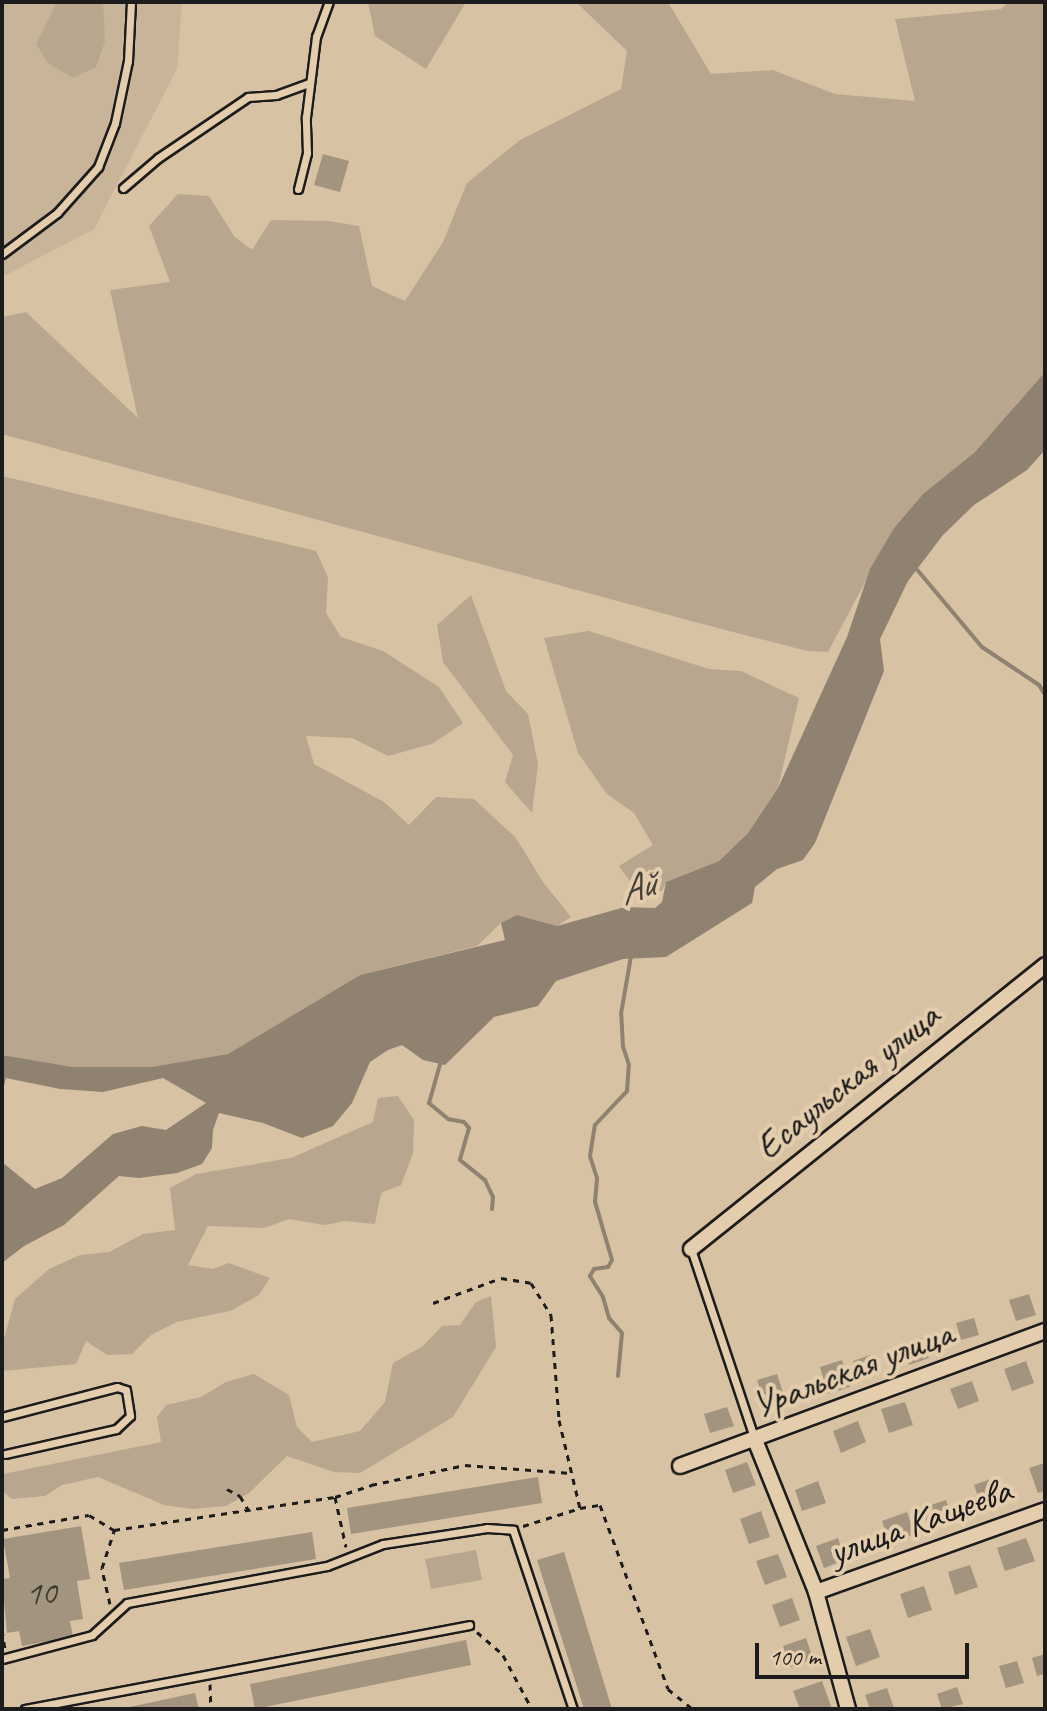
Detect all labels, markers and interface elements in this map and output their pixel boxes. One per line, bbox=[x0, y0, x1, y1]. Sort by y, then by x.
water label: Ай bbox=[612, 859, 662, 915]
street label: Есаульская улица bbox=[745, 992, 949, 1170]
street label: Уральская улица bbox=[745, 1310, 959, 1428]
street label: улица Кащеева bbox=[824, 1467, 1016, 1575]
house number: 10 bbox=[26, 1573, 56, 1613]
scale bar bbox=[759, 1627, 973, 1677]
text: 100 m bbox=[769, 1642, 821, 1672]

